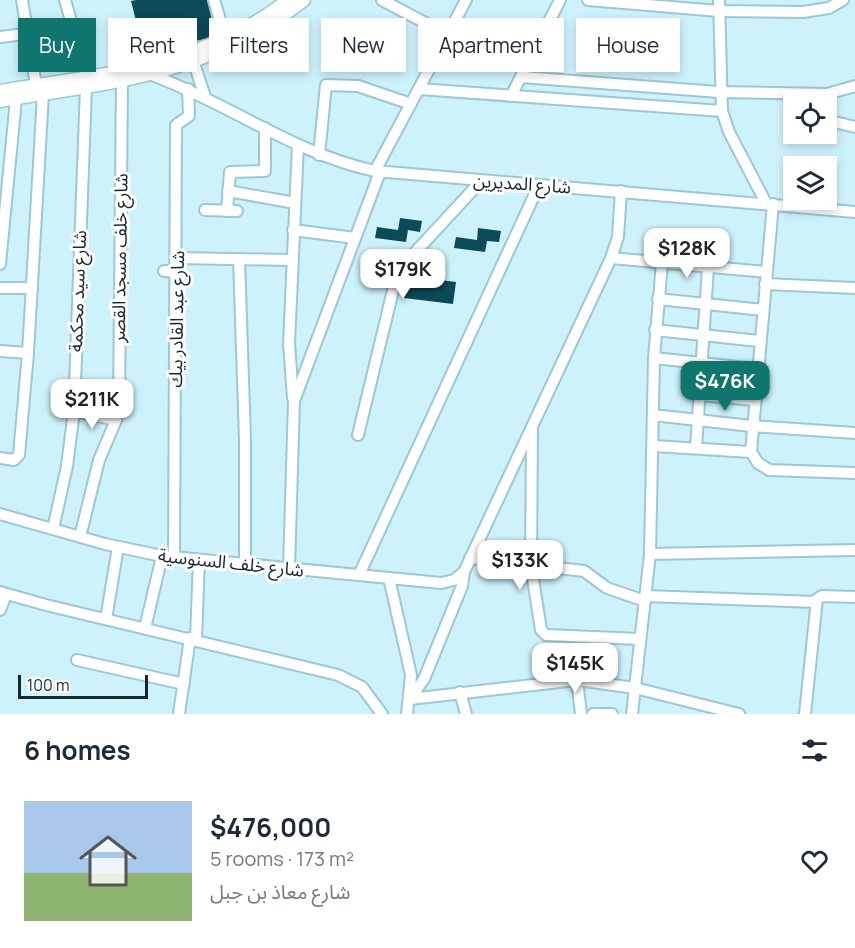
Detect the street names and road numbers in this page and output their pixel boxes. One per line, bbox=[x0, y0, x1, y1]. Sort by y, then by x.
street label: شارع المديرين bbox=[472, 168, 572, 201]
street label: شارع خلف مسجد القصر bbox=[106, 173, 135, 344]
street label: شارع سيد محكمة bbox=[63, 230, 94, 352]
street label: شارع عبد القادر بيك bbox=[163, 250, 192, 388]
street label: شارع خلف السنوسية bbox=[157, 542, 305, 585]

